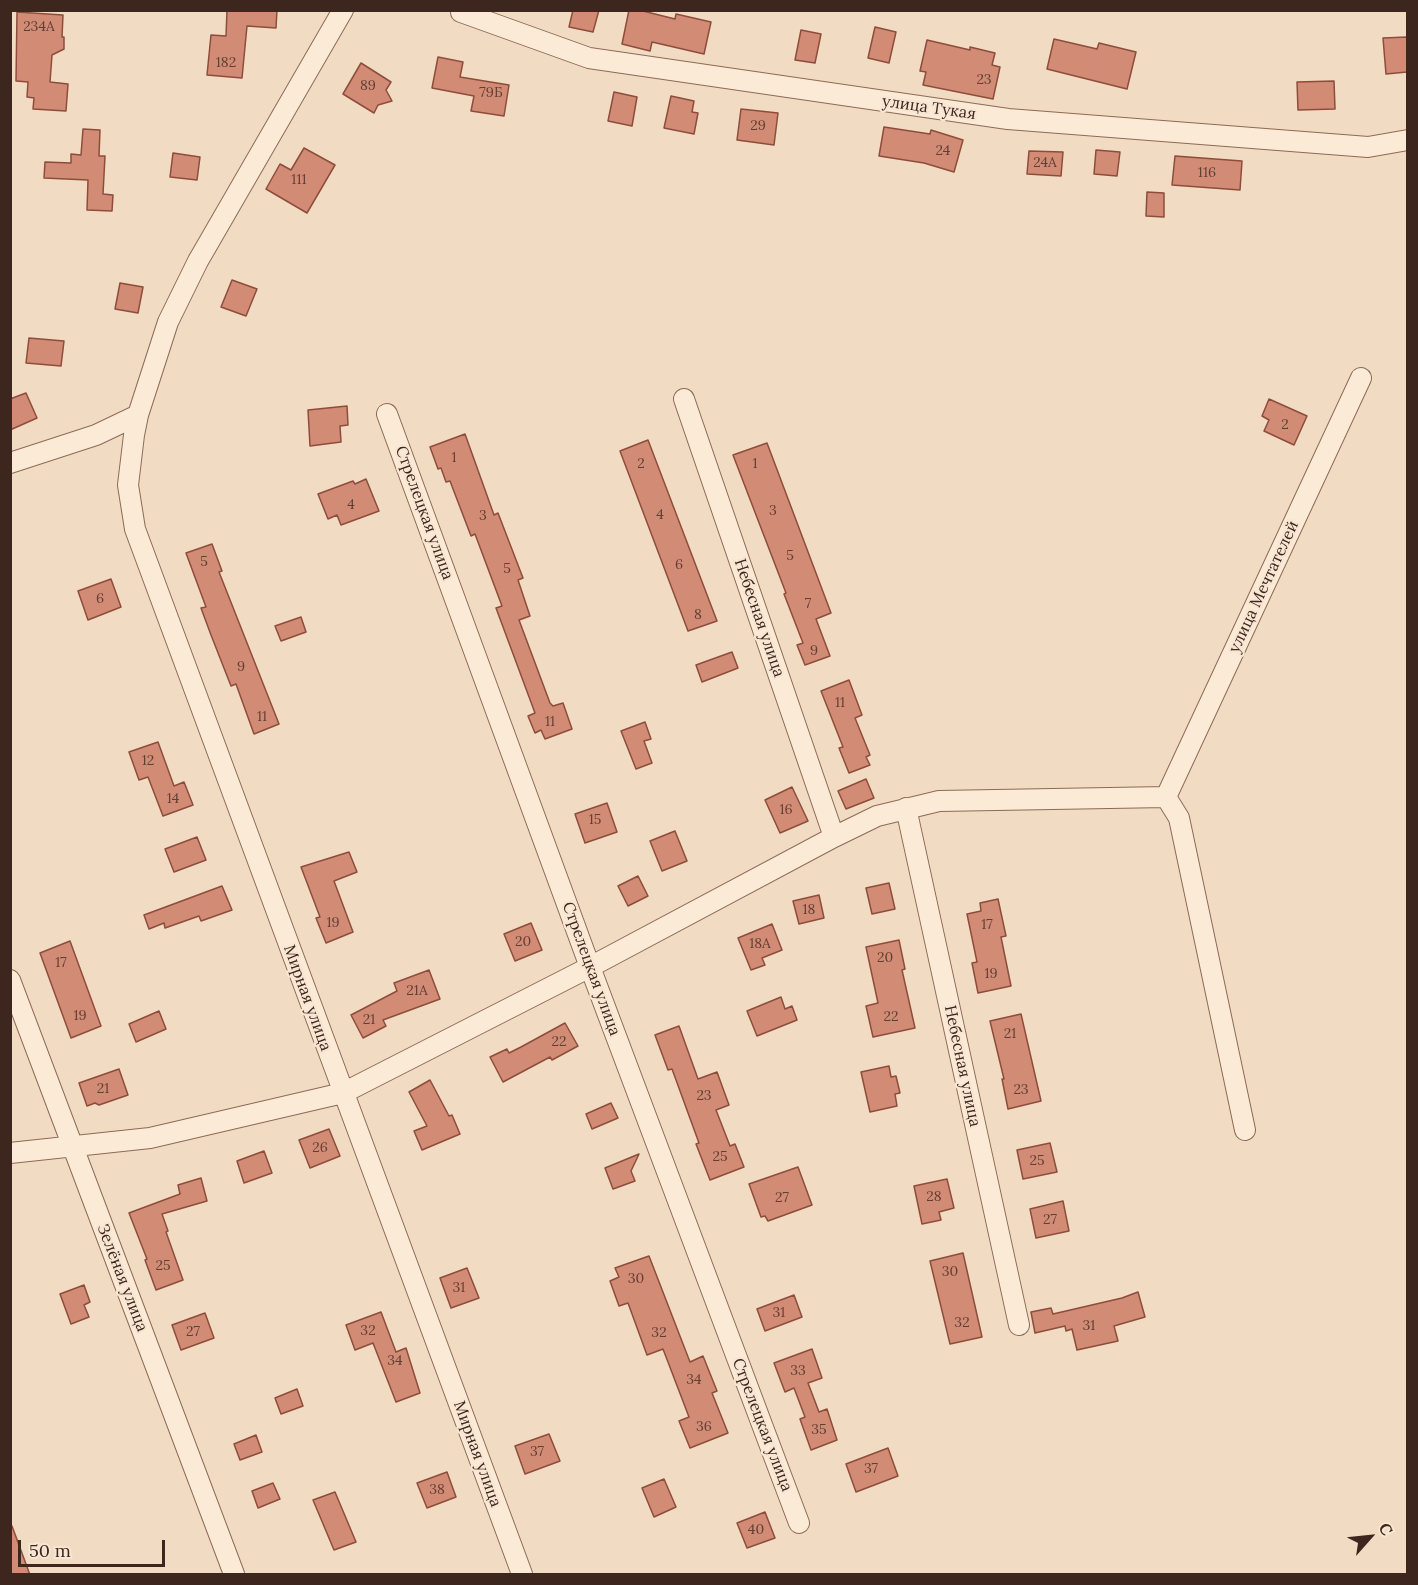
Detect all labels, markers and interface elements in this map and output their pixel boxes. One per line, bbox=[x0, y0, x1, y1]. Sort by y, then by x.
house number: 234А bbox=[23, 19, 55, 35]
house number: 182 bbox=[216, 55, 236, 71]
house number: 23 bbox=[976, 72, 992, 88]
house number: 89 bbox=[360, 78, 376, 94]
house number: 79Б bbox=[479, 85, 503, 101]
street label: улица Тукая bbox=[881, 92, 977, 124]
house number: 29 bbox=[750, 118, 766, 134]
house number: 24 bbox=[936, 143, 950, 159]
house number: 24А bbox=[1033, 155, 1057, 171]
house number: 116 bbox=[1198, 165, 1216, 181]
house number: 111 bbox=[291, 172, 307, 188]
house number: 2 bbox=[1281, 417, 1289, 433]
street label: Стрелецкая улица bbox=[391, 443, 457, 583]
house number: 1 bbox=[451, 450, 457, 466]
house number: 2 bbox=[637, 456, 645, 472]
house number: 1 bbox=[752, 456, 758, 472]
house number: 4 bbox=[347, 497, 355, 513]
house number: 3 bbox=[769, 503, 777, 519]
house number: 4 bbox=[656, 507, 664, 523]
house number: 3 bbox=[479, 508, 487, 524]
street label: улица Мечтателей bbox=[1225, 518, 1303, 656]
house number: 5 bbox=[786, 548, 794, 564]
house number: 5 bbox=[200, 554, 208, 570]
street label: Небесная улица bbox=[730, 556, 788, 680]
house number: 6 bbox=[675, 557, 683, 573]
house number: 5 bbox=[503, 561, 511, 577]
house number: 6 bbox=[96, 591, 104, 607]
house number: 7 bbox=[805, 596, 811, 612]
house number: 8 bbox=[694, 607, 702, 623]
house number: 9 bbox=[810, 643, 818, 659]
house number: 9 bbox=[237, 659, 245, 675]
house number: 11 bbox=[835, 695, 845, 711]
house number: 11 bbox=[257, 709, 267, 725]
house number: 11 bbox=[545, 714, 555, 730]
house number: 12 bbox=[142, 753, 154, 769]
house number: 14 bbox=[167, 791, 179, 807]
house number: 16 bbox=[779, 802, 793, 818]
house number: 15 bbox=[589, 812, 601, 828]
street label: Стрелецкая улица bbox=[558, 899, 624, 1039]
house number: 18 bbox=[803, 902, 815, 918]
house number: 19 bbox=[326, 915, 340, 931]
house number: 17 bbox=[981, 917, 993, 933]
house number: 20 bbox=[515, 934, 531, 950]
house number: 18А bbox=[749, 936, 771, 952]
street label: Мирная улица bbox=[279, 942, 335, 1054]
house number: 20 bbox=[877, 950, 893, 966]
house number: 17 bbox=[55, 955, 67, 971]
house number: 19 bbox=[984, 966, 998, 982]
house number: 21А bbox=[406, 983, 428, 999]
street label: Небесная улица bbox=[940, 1003, 984, 1129]
house number: 19 bbox=[73, 1008, 87, 1024]
house number: 22 bbox=[883, 1009, 899, 1025]
house number: 21 bbox=[363, 1012, 375, 1028]
house number: 21 bbox=[1004, 1026, 1016, 1042]
house number: 22 bbox=[551, 1034, 567, 1050]
house number: 21 bbox=[97, 1081, 109, 1097]
house number: 23 bbox=[1013, 1082, 1029, 1098]
house number: 23 bbox=[696, 1088, 712, 1104]
house number: 26 bbox=[312, 1140, 328, 1156]
house number: 25 bbox=[712, 1149, 728, 1165]
house number: 25 bbox=[1029, 1153, 1045, 1169]
house number: 28 bbox=[926, 1189, 942, 1205]
house number: 27 bbox=[775, 1190, 789, 1206]
house number: 27 bbox=[1043, 1212, 1057, 1228]
street label: Зелёная улица bbox=[93, 1221, 151, 1335]
house number: 25 bbox=[155, 1258, 171, 1274]
house number: 30 bbox=[942, 1264, 958, 1280]
house number: 30 bbox=[628, 1271, 644, 1287]
house number: 31 bbox=[453, 1280, 465, 1296]
house number: 31 bbox=[773, 1305, 785, 1321]
house number: 32 bbox=[954, 1315, 970, 1331]
house number: 31 bbox=[1083, 1318, 1095, 1334]
house number: 32 bbox=[360, 1323, 376, 1339]
house number: 27 bbox=[186, 1324, 200, 1340]
house number: 32 bbox=[651, 1325, 667, 1341]
house number: 34 bbox=[387, 1353, 403, 1369]
street label: Стрелецкая улица bbox=[728, 1356, 796, 1494]
house number: 33 bbox=[790, 1363, 806, 1379]
house number: 34 bbox=[686, 1372, 702, 1388]
street label: Мирная улица bbox=[449, 1398, 505, 1510]
house number: 36 bbox=[696, 1419, 712, 1435]
house number: 35 bbox=[811, 1422, 827, 1438]
house number: 37 bbox=[530, 1444, 544, 1460]
house number: 37 bbox=[864, 1461, 878, 1477]
house number: 38 bbox=[429, 1482, 445, 1498]
north arrow bbox=[1340, 1507, 1400, 1567]
text: С bbox=[1375, 1519, 1397, 1538]
house number: 40 bbox=[748, 1522, 764, 1538]
scale bar bbox=[21, 1528, 168, 1566]
text: 50 m bbox=[29, 1539, 71, 1562]

